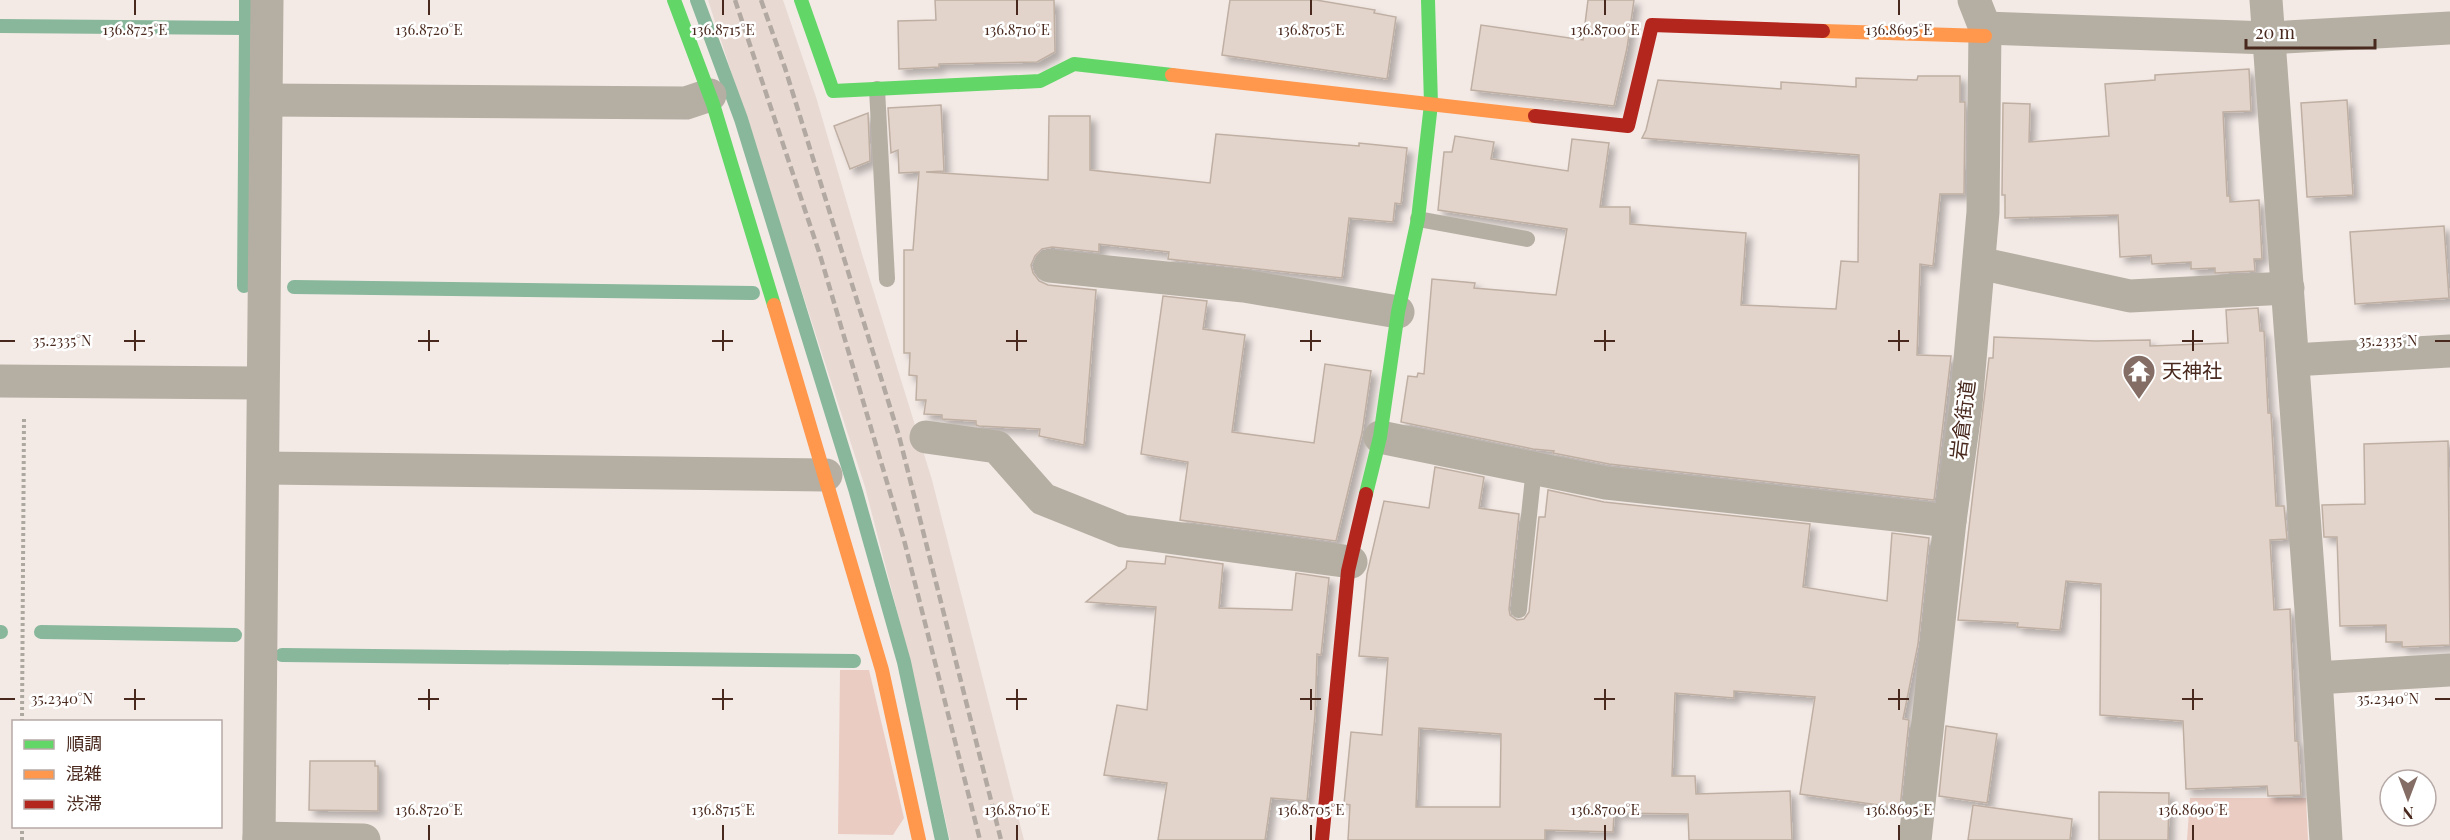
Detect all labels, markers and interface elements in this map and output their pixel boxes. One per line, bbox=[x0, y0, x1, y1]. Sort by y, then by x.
scale bar bbox=[2246, 12, 2375, 50]
text: 136.8725°E bbox=[103, 19, 167, 39]
text: 136.8720°E bbox=[395, 19, 463, 39]
text: 136.8715°E bbox=[691, 19, 755, 39]
text: 136.8710°E bbox=[984, 19, 1050, 39]
text: 136.8705°E bbox=[1278, 19, 1344, 39]
text: 136.8700°E bbox=[1570, 19, 1640, 39]
text: 136.8695°E bbox=[1866, 19, 1933, 39]
text: 20 m bbox=[2255, 20, 2295, 44]
text: 35.2335°N bbox=[32, 330, 92, 350]
text: 35.2335°N bbox=[2358, 330, 2418, 350]
temple icon: 天神社 bbox=[2121, 353, 2157, 400]
place label: 天神社 bbox=[2162, 356, 2222, 383]
street label: 岩倉街道 bbox=[1943, 378, 1980, 461]
text: 35.2340°N bbox=[31, 688, 94, 708]
text: 35.2340°N bbox=[2357, 688, 2420, 708]
legend bbox=[12, 720, 222, 828]
text: 順調 bbox=[66, 731, 102, 755]
text: 混雑 bbox=[66, 761, 102, 785]
north arrow bbox=[2378, 768, 2438, 828]
text: 渋滞 bbox=[66, 791, 102, 815]
text: 136.8720°E bbox=[395, 799, 463, 819]
text: 136.8715°E bbox=[691, 799, 755, 819]
text: 136.8710°E bbox=[984, 799, 1050, 819]
text: 136.8705°E bbox=[1278, 799, 1344, 819]
text: 136.8700°E bbox=[1570, 799, 1640, 819]
text: 136.8695°E bbox=[1866, 799, 1933, 819]
text: 136.8690°E bbox=[2158, 799, 2228, 819]
text: N bbox=[2402, 803, 2414, 824]

